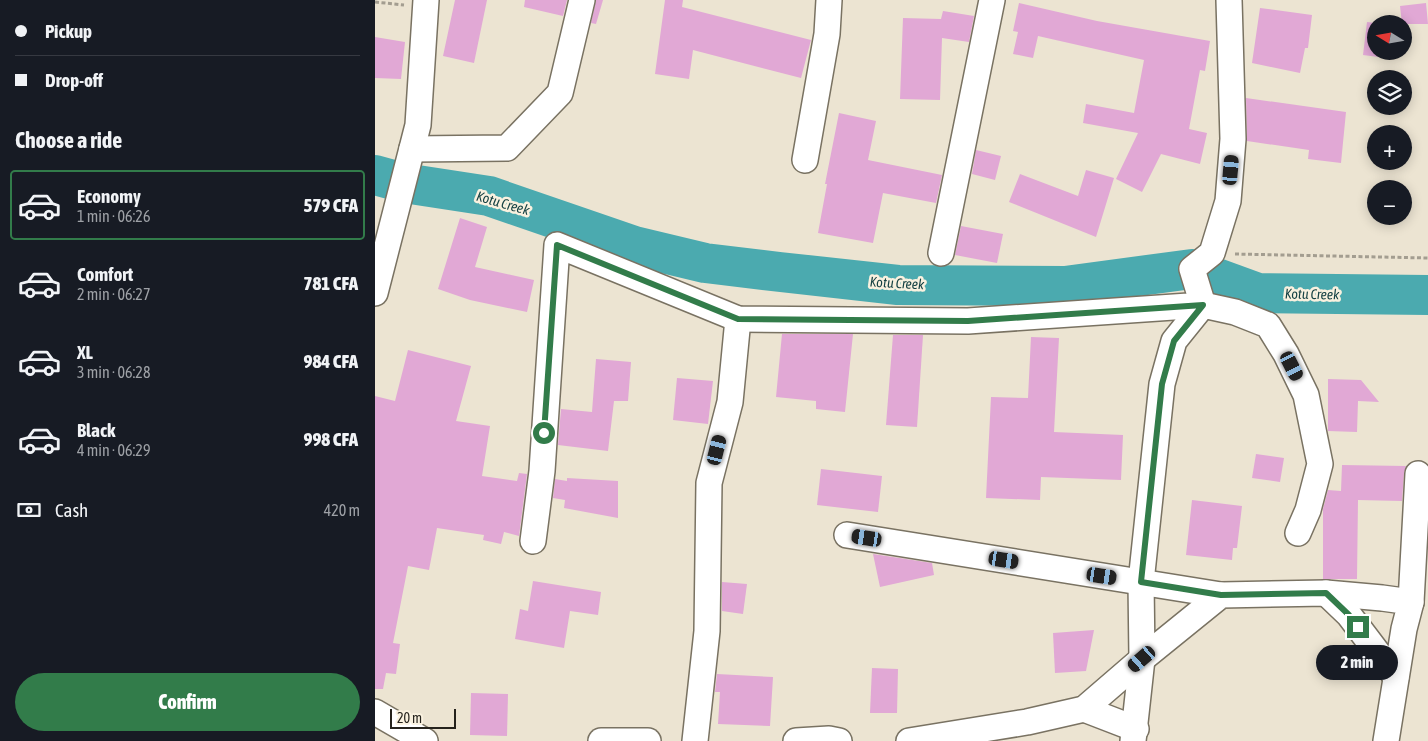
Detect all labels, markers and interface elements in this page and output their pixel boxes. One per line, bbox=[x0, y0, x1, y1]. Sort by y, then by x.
north arrow bbox=[1367, 15, 1413, 60]
map controls bbox=[1367, 15, 1412, 225]
text: Pickup bbox=[45, 20, 92, 42]
text: Drop-off bbox=[45, 69, 103, 91]
button: layers bbox=[1367, 70, 1412, 115]
button: + bbox=[1367, 125, 1412, 170]
text: Choose a ride bbox=[15, 127, 122, 153]
car bbox=[1222, 154, 1239, 186]
button: − bbox=[1367, 180, 1412, 225]
icon: car bbox=[17, 183, 62, 228]
text: Economy bbox=[77, 185, 141, 207]
water label: Kotu Creek bbox=[475, 188, 532, 218]
text: 579 CFA bbox=[303, 194, 358, 216]
text: 1 min · 06:26 bbox=[77, 207, 150, 225]
icon: car bbox=[17, 261, 62, 306]
text: Comfort bbox=[77, 263, 133, 285]
text: 781 CFA bbox=[303, 272, 358, 294]
water label: Kotu Creek bbox=[869, 274, 925, 292]
text: 2 min · 06:27 bbox=[77, 285, 150, 303]
water label: Kotu Creek bbox=[1285, 286, 1340, 302]
icon: car bbox=[17, 339, 62, 384]
text: XL bbox=[77, 341, 93, 363]
car bbox=[1278, 349, 1305, 383]
text: 984 CFA bbox=[303, 350, 358, 372]
text: 3 min · 06:28 bbox=[77, 363, 150, 381]
icon: car bbox=[17, 417, 62, 462]
text: Black bbox=[77, 419, 115, 441]
route start bbox=[533, 422, 555, 444]
text: 998 CFA bbox=[303, 428, 358, 450]
car bbox=[706, 434, 727, 466]
text: 4 min · 06:29 bbox=[77, 441, 150, 459]
icon: cash bbox=[15, 496, 43, 524]
text: Cash bbox=[55, 499, 88, 521]
text: 420 m bbox=[324, 501, 360, 519]
car bbox=[851, 528, 882, 548]
car bbox=[988, 550, 1019, 570]
car bbox=[1086, 566, 1117, 586]
route end bbox=[1347, 616, 1369, 638]
car bbox=[1125, 643, 1158, 675]
callout: 2 min bbox=[1317, 644, 1399, 680]
text: 2 min bbox=[1341, 653, 1373, 671]
button: Confirm bbox=[15, 673, 360, 731]
scale bar bbox=[390, 706, 456, 729]
text: 20 m bbox=[397, 710, 422, 726]

